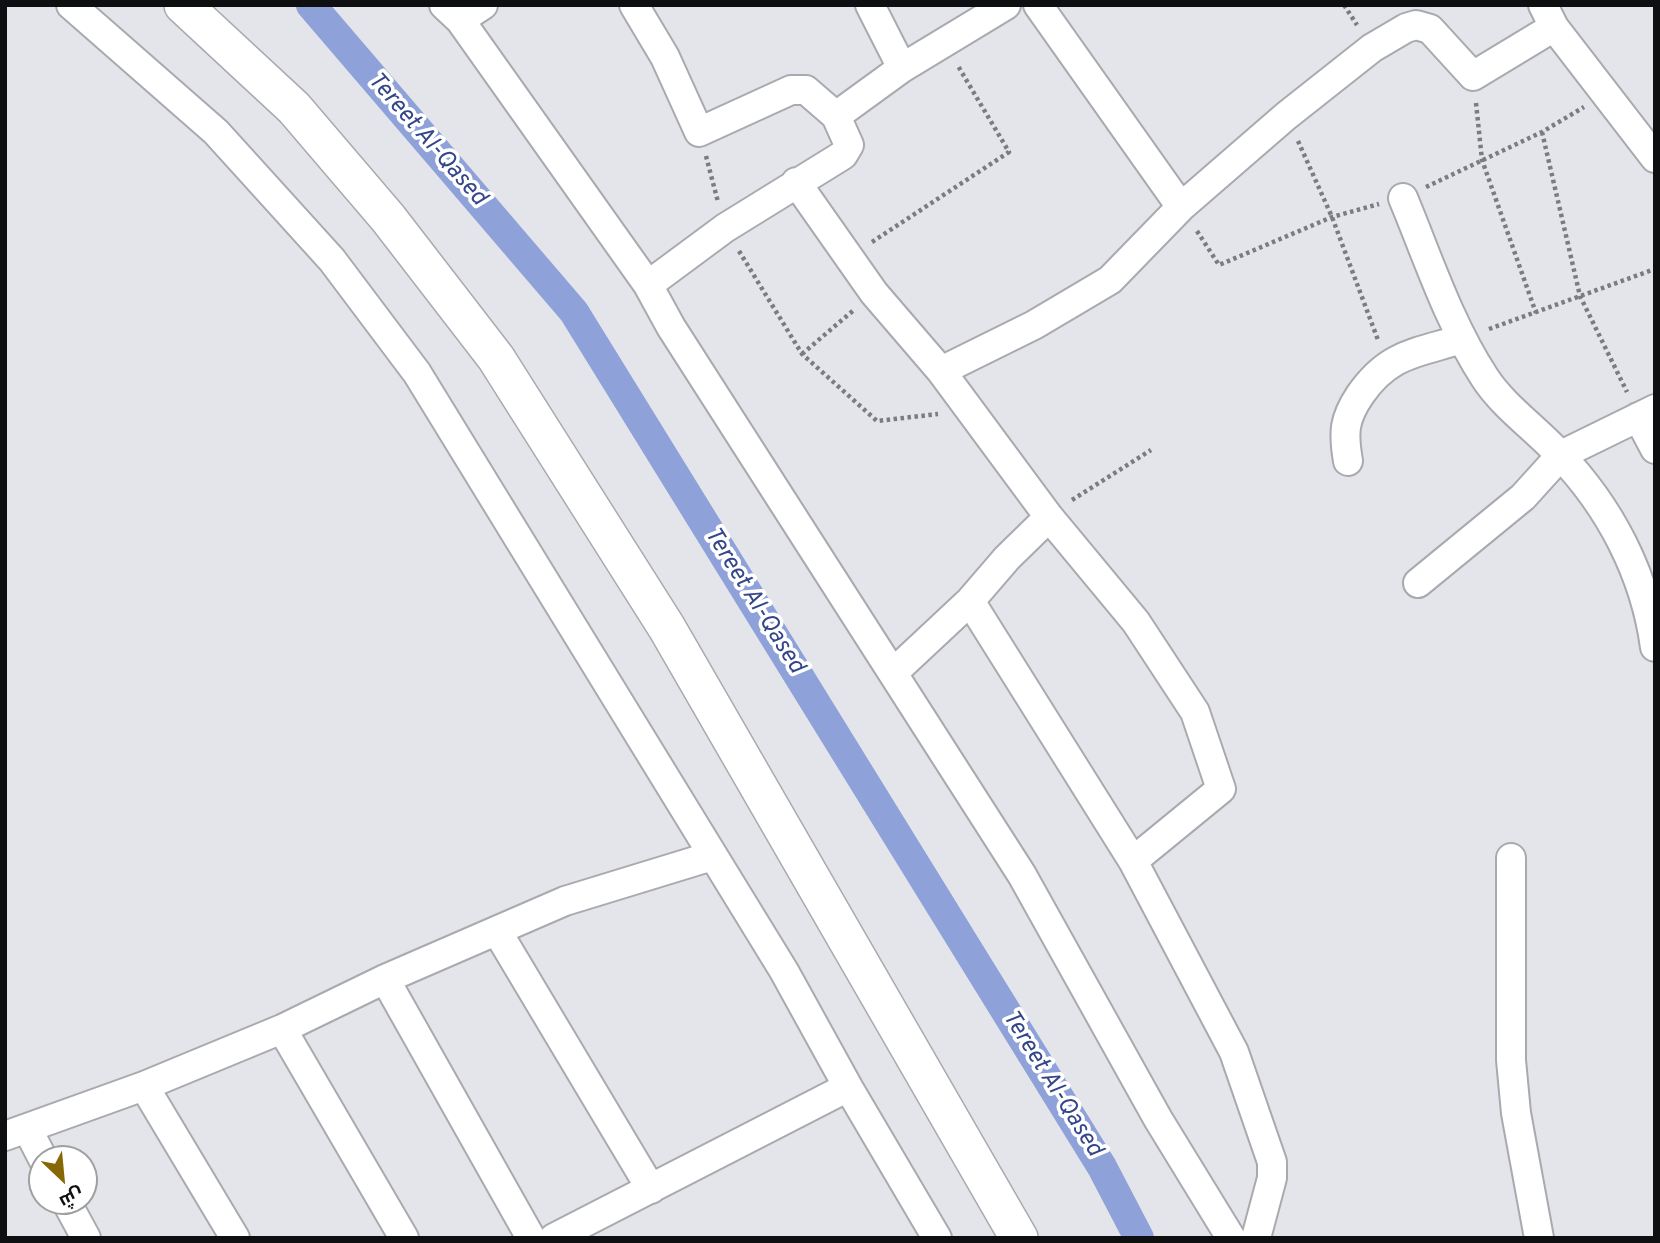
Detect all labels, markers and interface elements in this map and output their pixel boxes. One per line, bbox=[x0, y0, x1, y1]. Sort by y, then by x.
water label: Tereet Al-Qased bbox=[360, 67, 492, 213]
water label: Tereet Al-Qased bbox=[696, 522, 810, 680]
water label: Tereet Al-Qased bbox=[994, 1005, 1108, 1163]
north arrow bbox=[28, 1145, 98, 1215]
text: ش bbox=[55, 1181, 88, 1213]

